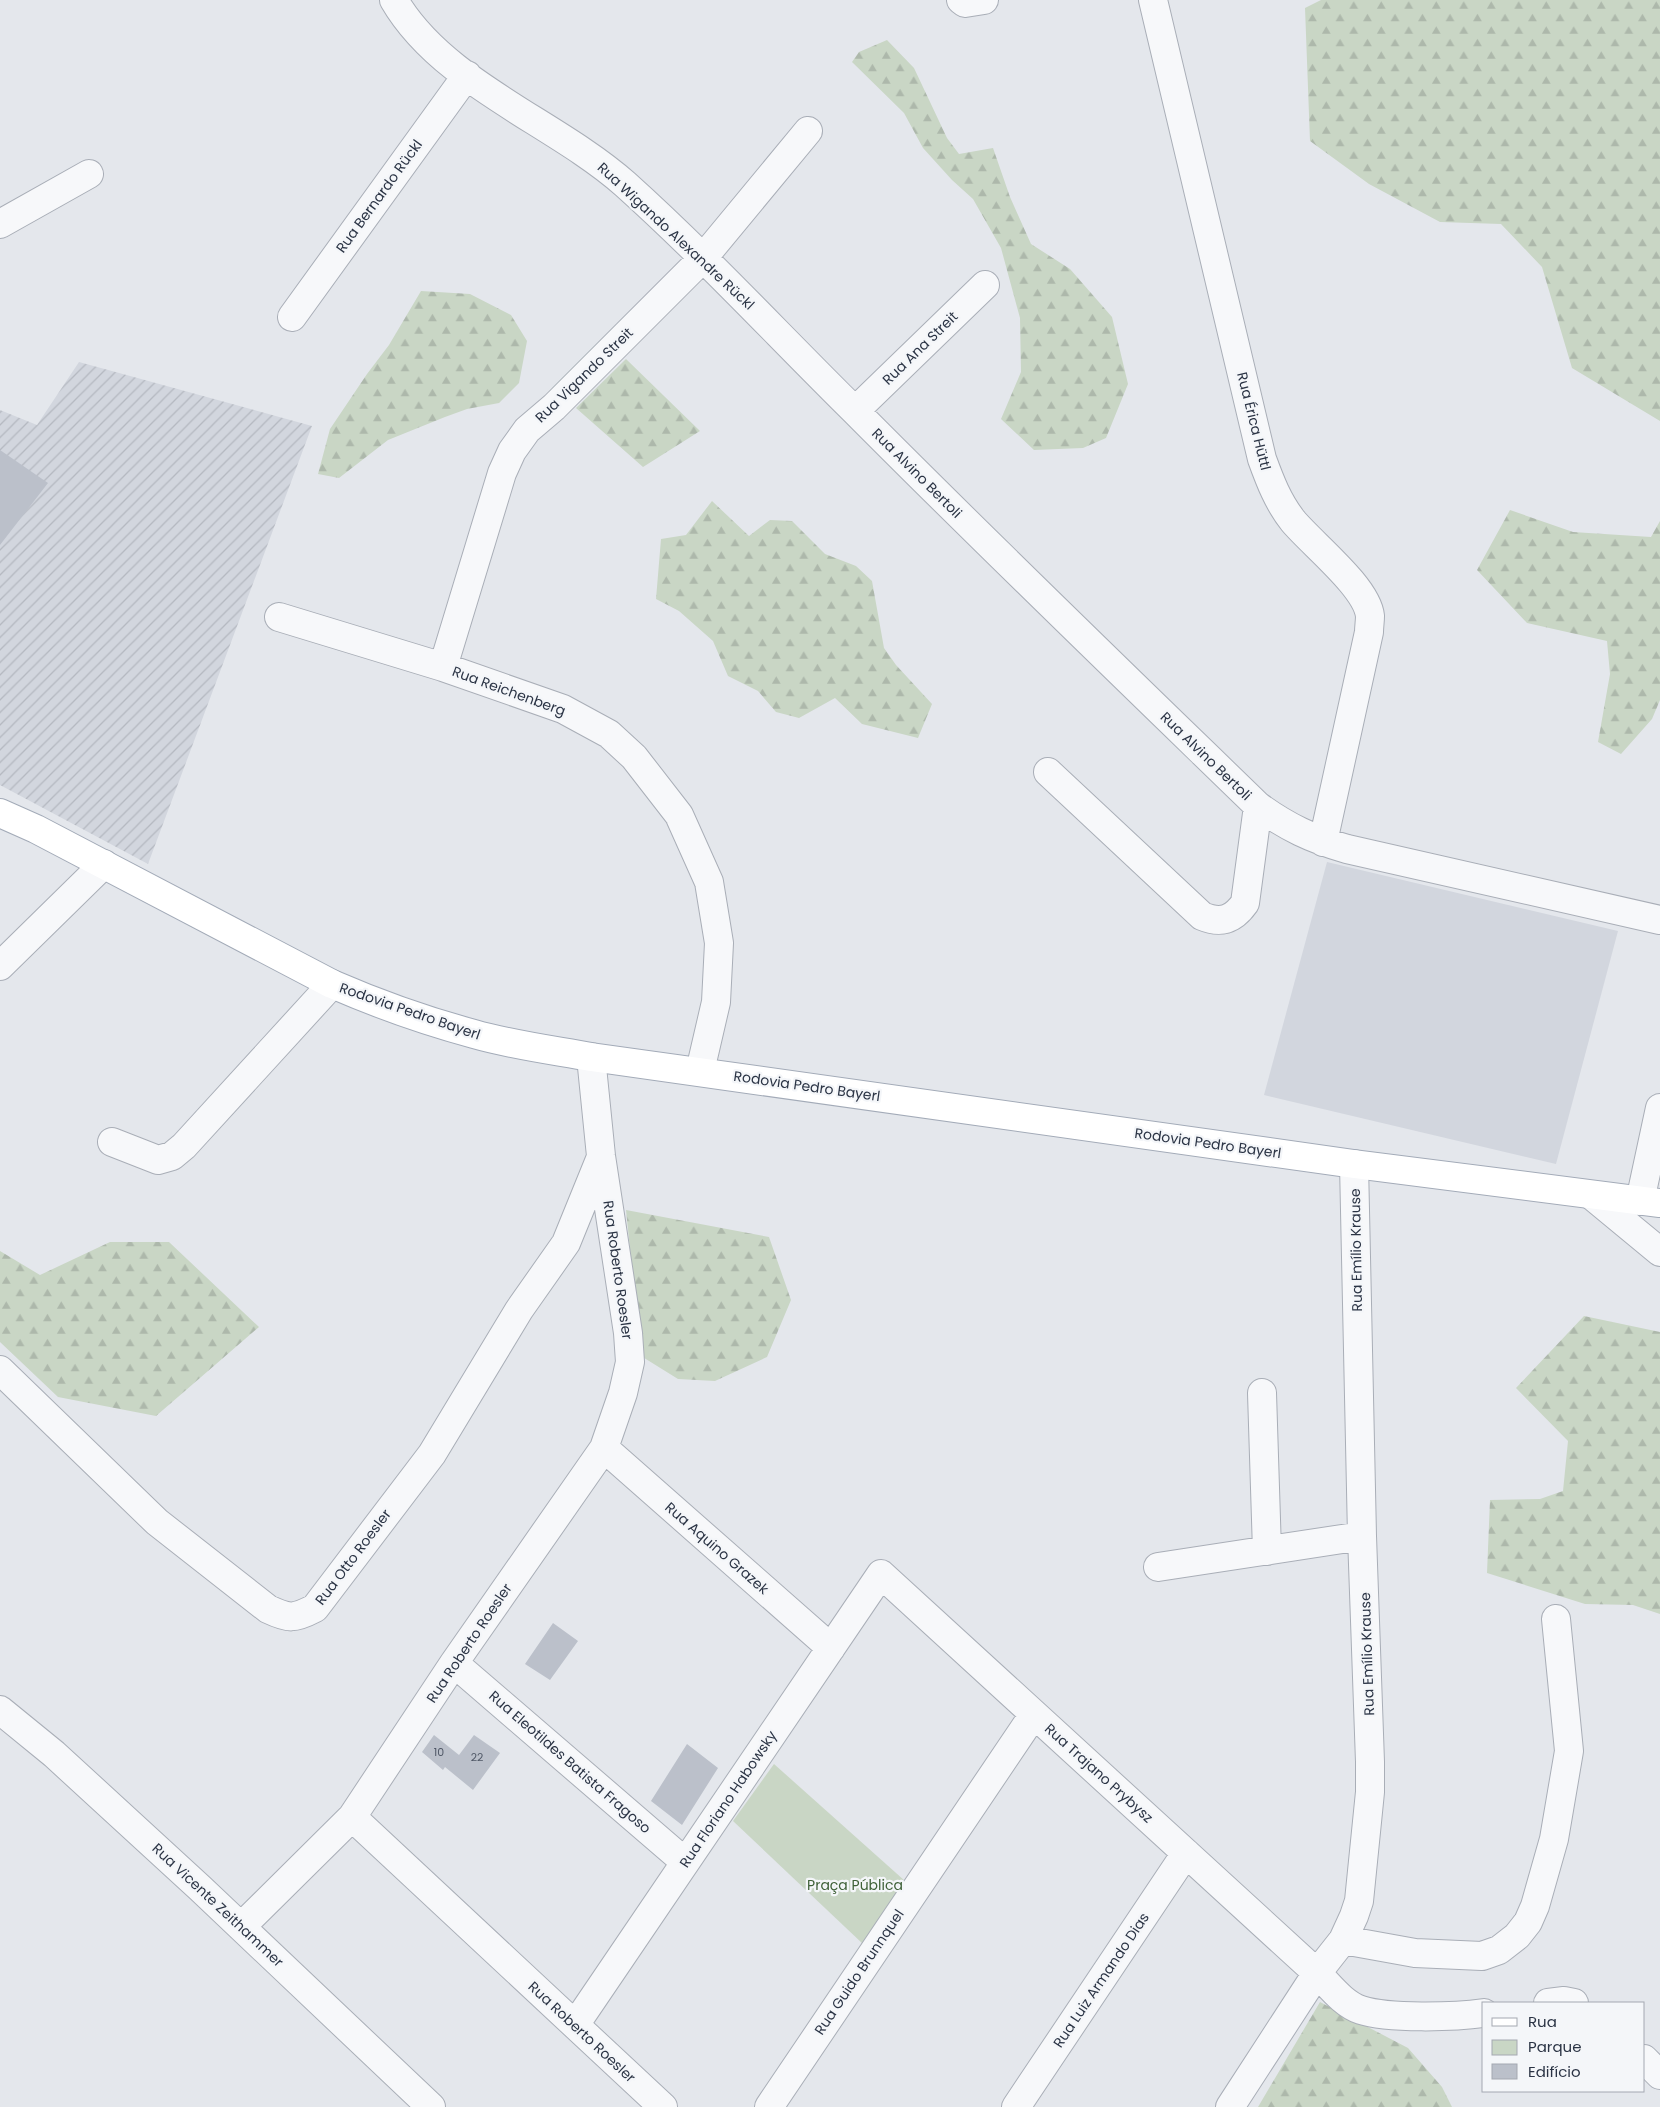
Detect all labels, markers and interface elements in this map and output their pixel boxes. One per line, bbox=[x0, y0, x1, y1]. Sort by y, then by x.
street label: Rua Bernardo Rückl bbox=[331, 135, 427, 257]
street label: Rua Wigando Alexandre Rückl bbox=[593, 158, 759, 314]
street label: Rua Ana Streit bbox=[878, 307, 962, 389]
street label: Rua Vigando Streit bbox=[531, 323, 637, 427]
street label: Rua Érica Hüttl bbox=[1232, 370, 1276, 472]
street label: Rua Alvino Bertoli bbox=[868, 424, 966, 522]
street label: Rua Reichenberg bbox=[450, 661, 568, 721]
street label: Rua Alvino Bertoli bbox=[1156, 707, 1256, 805]
street label: Rodovia Pedro Bayerl bbox=[337, 977, 483, 1045]
street label: Rodovia Pedro Bayerl bbox=[732, 1066, 882, 1106]
street label: Rodovia Pedro Bayerl bbox=[1133, 1123, 1283, 1163]
street label: Rua Emílio Krause bbox=[1345, 1188, 1367, 1312]
street label: Rua Roberto Roesler bbox=[598, 1199, 638, 1341]
street label: Rua Aquino Grazek bbox=[661, 1497, 774, 1599]
street label: Rua Otto Roesler bbox=[310, 1505, 396, 1609]
street label: Rua Roberto Roesler bbox=[422, 1579, 516, 1707]
street label: Rua Emílio Krause bbox=[1355, 1592, 1379, 1716]
street label: Rua Eleotildes Batista Fragoso bbox=[485, 1686, 655, 1838]
street label: Rua Trajano Prybysz bbox=[1040, 1719, 1158, 1827]
street label: Rua Floriano Habowsky bbox=[675, 1726, 781, 1871]
house number: 10 bbox=[434, 1744, 444, 1760]
house number: 22 bbox=[471, 1749, 483, 1765]
street label: Rua Vicente Zeithammer bbox=[148, 1839, 288, 1971]
park label: Praça Pública bbox=[807, 1875, 903, 1895]
street label: Rua Guido Brunnquel bbox=[810, 1905, 908, 2039]
street label: Rua Luiz Armando Dias bbox=[1048, 1908, 1154, 2052]
street label: Rua Roberto Roesler bbox=[524, 1977, 640, 2087]
legend bbox=[1482, 2002, 1645, 2092]
text: Rua bbox=[1528, 2011, 1557, 2032]
text: Parque bbox=[1528, 2036, 1581, 2057]
text: Edifício bbox=[1528, 2061, 1581, 2082]

